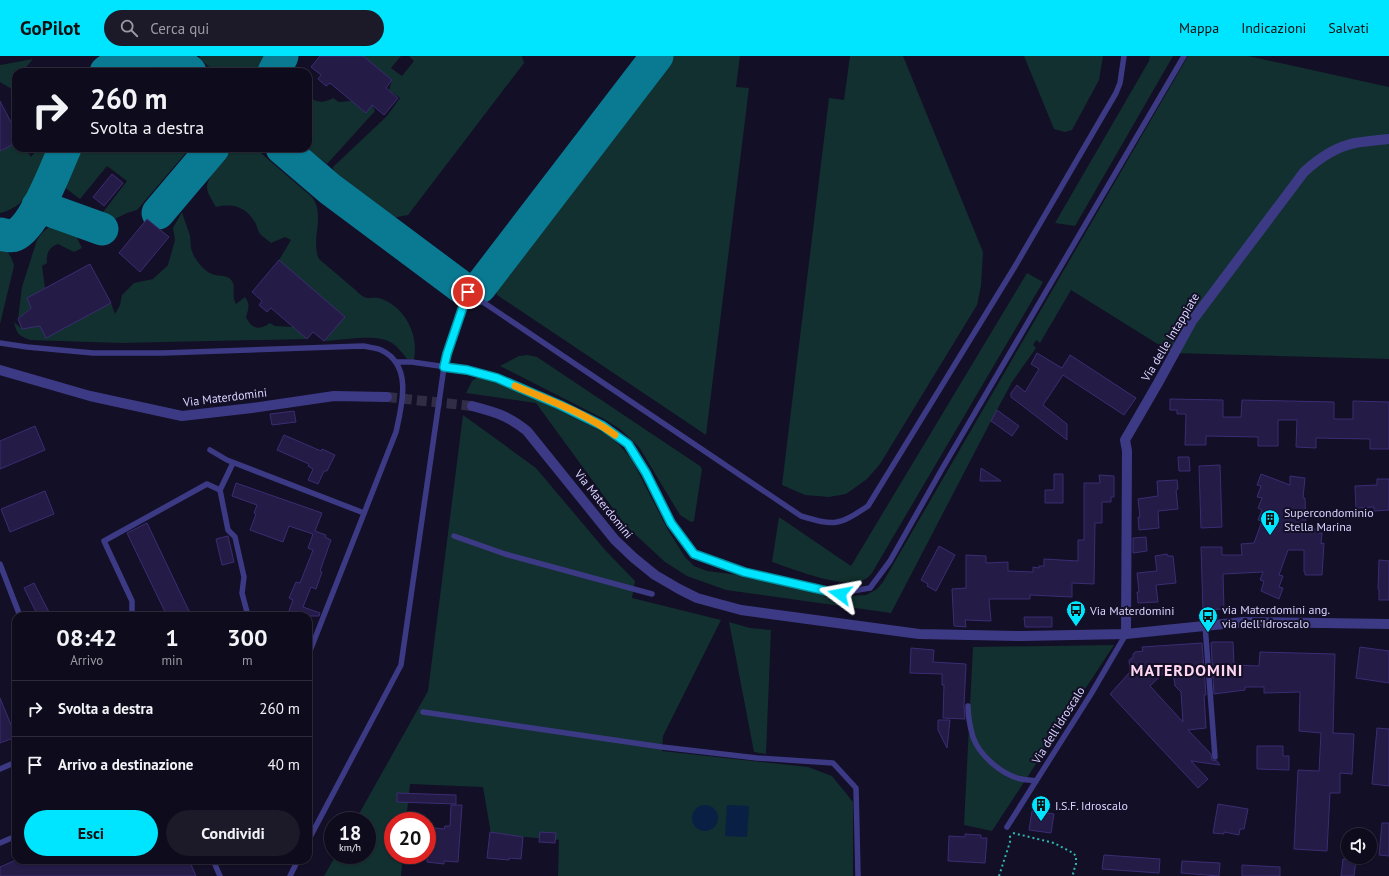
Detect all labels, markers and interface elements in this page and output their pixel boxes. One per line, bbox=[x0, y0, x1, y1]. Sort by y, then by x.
search box bbox=[104, 10, 384, 46]
text: GoPilot bbox=[20, 16, 80, 40]
icon: search bbox=[118, 17, 140, 39]
text: Cerca qui bbox=[150, 19, 209, 38]
text: Mappa bbox=[1179, 19, 1219, 37]
text: Indicazioni bbox=[1241, 19, 1306, 37]
text: Salvati bbox=[1328, 19, 1369, 37]
text: 260 m bbox=[90, 80, 167, 117]
icon: right bbox=[24, 84, 76, 136]
text: Svolta a destra bbox=[90, 116, 204, 139]
pin bbox=[451, 275, 485, 309]
icon: arrive bbox=[457, 281, 479, 303]
street label: Via delle Intappiate bbox=[1137, 290, 1202, 385]
street label: Via Materdomini bbox=[181, 384, 268, 410]
street label: Via Materdomini bbox=[571, 466, 636, 542]
place label: Supercondominio Stella Marina bbox=[1284, 505, 1374, 534]
building icon: Supercondominio Stella Marina bbox=[1259, 508, 1281, 536]
position arrow bbox=[819, 573, 861, 615]
bus stop icon: Via Materdomini bbox=[1065, 599, 1087, 627]
place label: via Materdomini ang. via dell'Idroscalo bbox=[1222, 602, 1330, 631]
place label: Via Materdomini bbox=[1089, 603, 1174, 618]
bus stop icon: via Materdomini ang. via dell'Idroscalo bbox=[1197, 605, 1219, 633]
text: 08:42 bbox=[56, 622, 117, 653]
text: 1 bbox=[165, 622, 179, 653]
text: 300 bbox=[227, 622, 268, 653]
text: Arrivo bbox=[70, 652, 103, 669]
text: min bbox=[161, 652, 183, 669]
text: m bbox=[242, 652, 253, 669]
district label: MATERDOMINI bbox=[1131, 660, 1243, 680]
street label: Via dell'Idroscalo bbox=[1028, 684, 1088, 767]
icon: right bbox=[24, 698, 46, 720]
text: Svolta a destra bbox=[58, 699, 153, 718]
text: 260 m bbox=[259, 699, 300, 718]
icon: arrive bbox=[24, 754, 46, 776]
text: Arrivo a destinazione bbox=[58, 755, 193, 774]
text: 40 m bbox=[267, 755, 300, 774]
building icon: I.S.F. Idroscalo bbox=[1030, 794, 1052, 822]
place label: I.S.F. Idroscalo bbox=[1055, 798, 1128, 813]
button: Esci bbox=[24, 810, 158, 856]
button: Condividi bbox=[166, 810, 300, 856]
speed limit sign: 20 bbox=[384, 812, 436, 864]
text: 18 bbox=[339, 820, 361, 846]
map controls bbox=[1341, 828, 1377, 864]
button: sound bbox=[1341, 828, 1377, 864]
text: km/h bbox=[339, 841, 361, 854]

